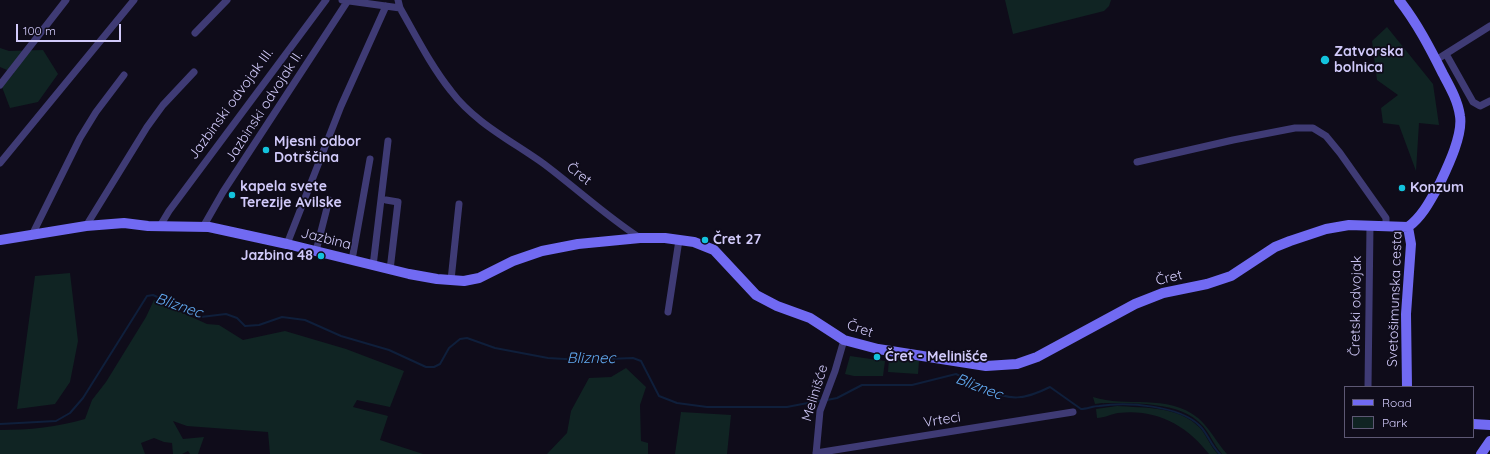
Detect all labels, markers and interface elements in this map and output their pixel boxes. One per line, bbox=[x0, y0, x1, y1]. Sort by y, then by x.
scale bar bbox=[18, 16, 123, 42]
text: 100 m bbox=[23, 23, 56, 38]
place label: Zatvorska bolnica bbox=[1334, 44, 1404, 76]
street label: Jazbinski odvojak III. bbox=[185, 45, 277, 163]
street label: Jazbinski odvojak II. bbox=[222, 48, 306, 166]
marker: Zatvorska bolnica bbox=[1319, 54, 1331, 66]
place label: Mjesni odbor Dotrščina bbox=[274, 134, 361, 166]
marker: Mjesni odbor Dotrščina bbox=[261, 145, 271, 155]
street label: Čret bbox=[563, 159, 595, 189]
place label: kapela svete Terezije Avilske bbox=[240, 179, 342, 212]
place label: Konzum bbox=[1410, 180, 1464, 196]
marker: Konzum bbox=[1397, 183, 1407, 193]
marker: kapela svete Terezije Avilske bbox=[227, 190, 237, 200]
street label: Jazbina bbox=[299, 225, 353, 253]
street label: Svetošimunska cesta bbox=[1384, 231, 1406, 367]
place label: Čret 27 bbox=[713, 232, 761, 248]
marker: Čret 27 bbox=[700, 235, 710, 245]
place label: Jazbina 48 bbox=[241, 248, 313, 264]
marker: Jazbina 48 bbox=[316, 251, 326, 261]
street label: Čretski odvojak bbox=[1347, 256, 1365, 356]
street label: Čret bbox=[1154, 267, 1184, 289]
water label: Bliznec bbox=[153, 290, 205, 322]
street label: Čret bbox=[845, 317, 875, 341]
water label: Bliznec bbox=[567, 349, 615, 367]
place label: Čret - Melinišće bbox=[885, 349, 988, 365]
marker: Čret - Melinišće bbox=[872, 352, 882, 362]
street label: Melinišće bbox=[798, 363, 832, 423]
water label: Bliznec bbox=[953, 370, 1005, 404]
legend bbox=[1344, 386, 1474, 438]
text: Road bbox=[1382, 395, 1412, 410]
street label: Vrteci bbox=[922, 409, 962, 431]
text: Park bbox=[1382, 415, 1407, 430]

